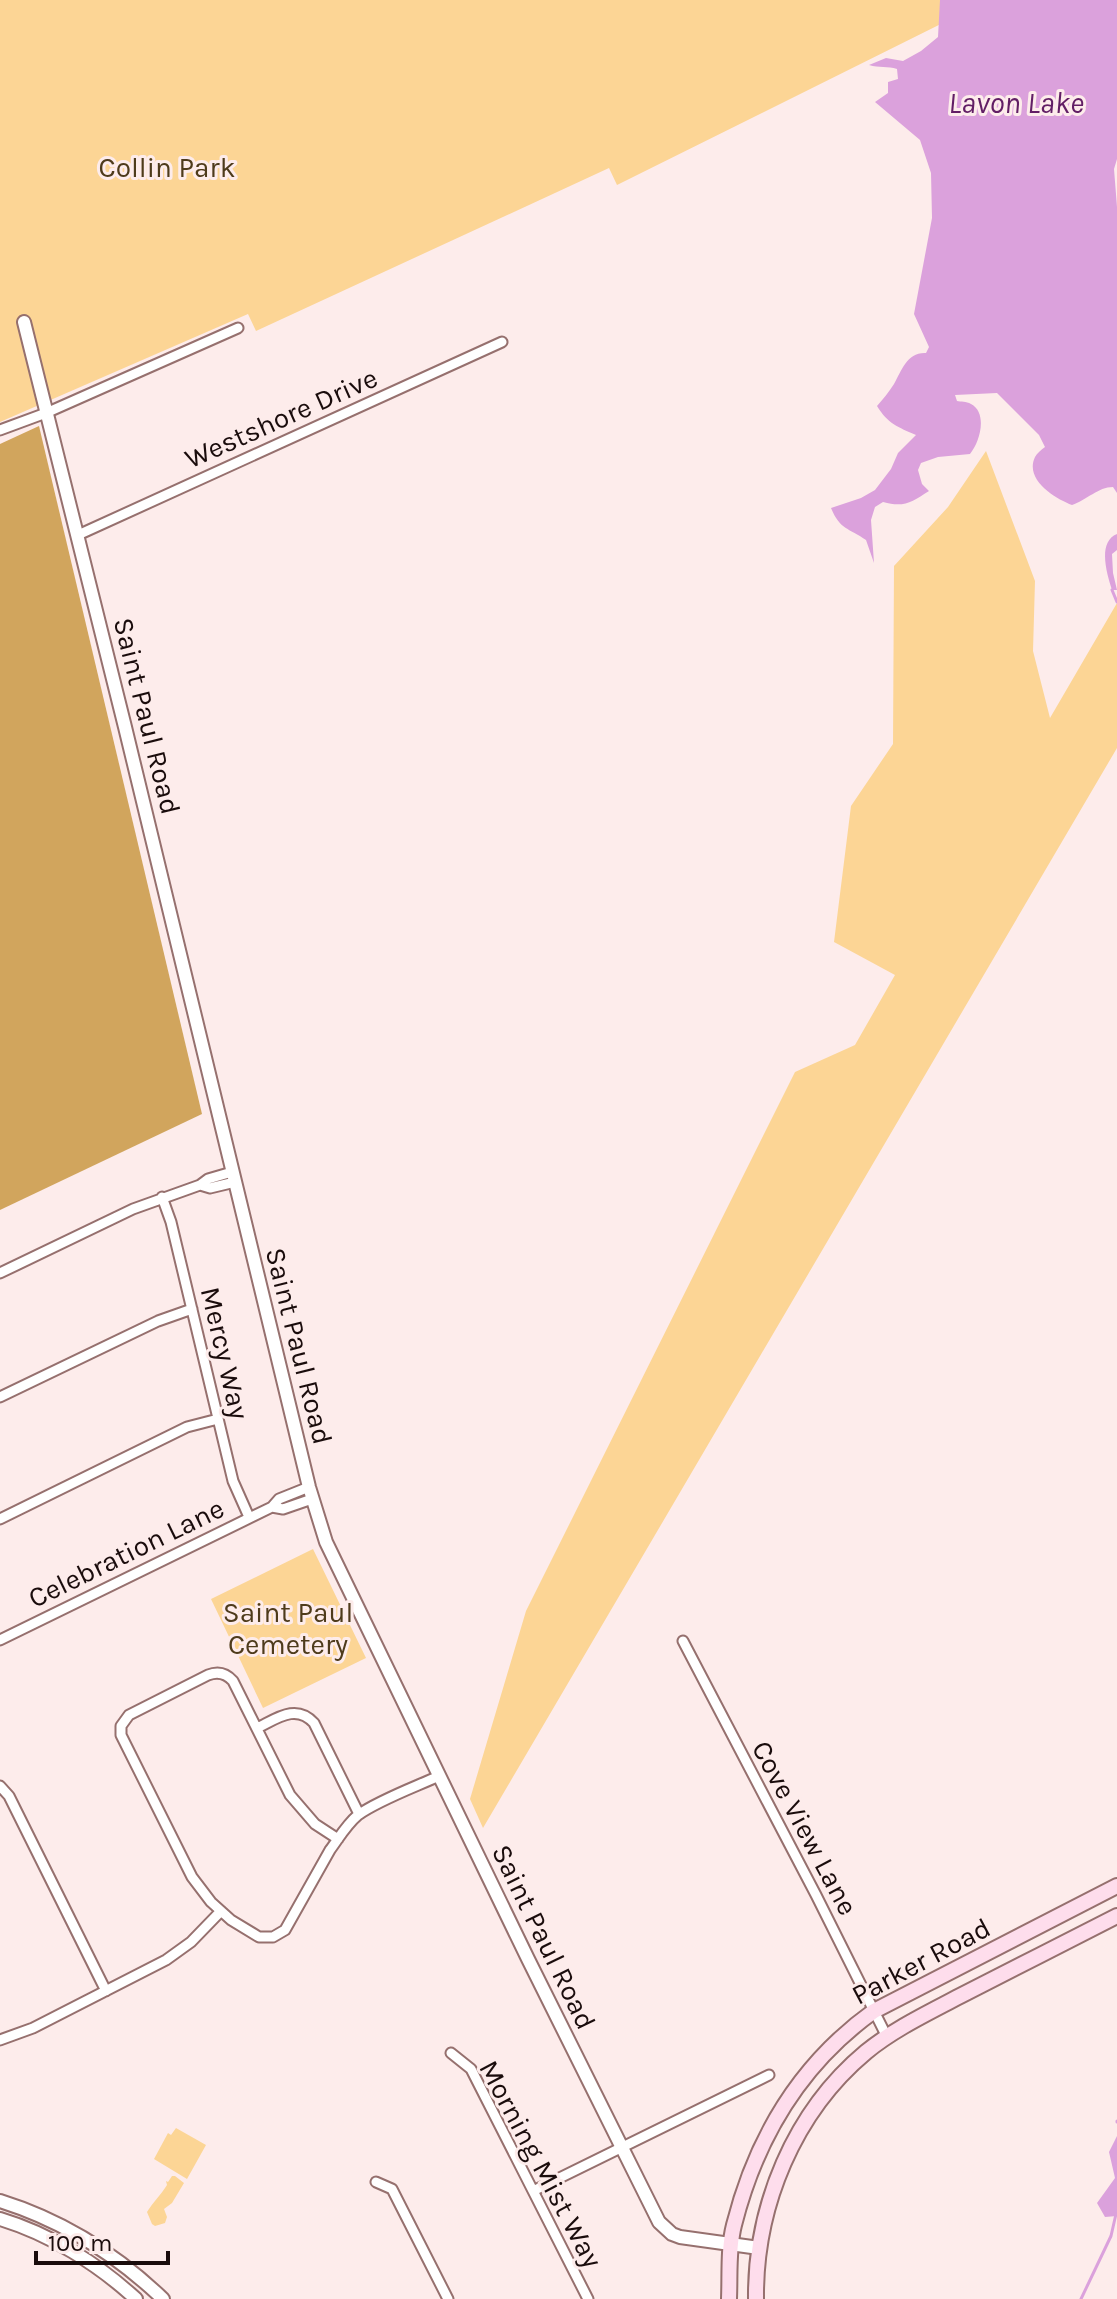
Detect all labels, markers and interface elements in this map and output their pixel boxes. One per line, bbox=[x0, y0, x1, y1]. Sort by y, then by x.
water label: Lavon Lake bbox=[948, 85, 1084, 121]
park label: Collin Park bbox=[99, 151, 235, 184]
street label: Westshore Drive bbox=[180, 361, 382, 475]
street label: Saint Paul Road bbox=[107, 614, 187, 818]
street label: Saint Paul Road bbox=[259, 1244, 339, 1448]
street label: Mercy Way bbox=[194, 1284, 256, 1422]
street label: Celebration Lane bbox=[23, 1491, 229, 1615]
park label: Saint Paul Cemetery bbox=[223, 1596, 353, 1661]
street label: Cove View Lane bbox=[745, 1735, 865, 1921]
street label: Saint Paul Road bbox=[485, 1839, 603, 2035]
street label: Parker Road bbox=[846, 1911, 996, 2011]
street label: Morning Mist Way bbox=[472, 2055, 610, 2273]
scale bar bbox=[36, 2215, 168, 2265]
text: 100 m bbox=[48, 2229, 113, 2257]

